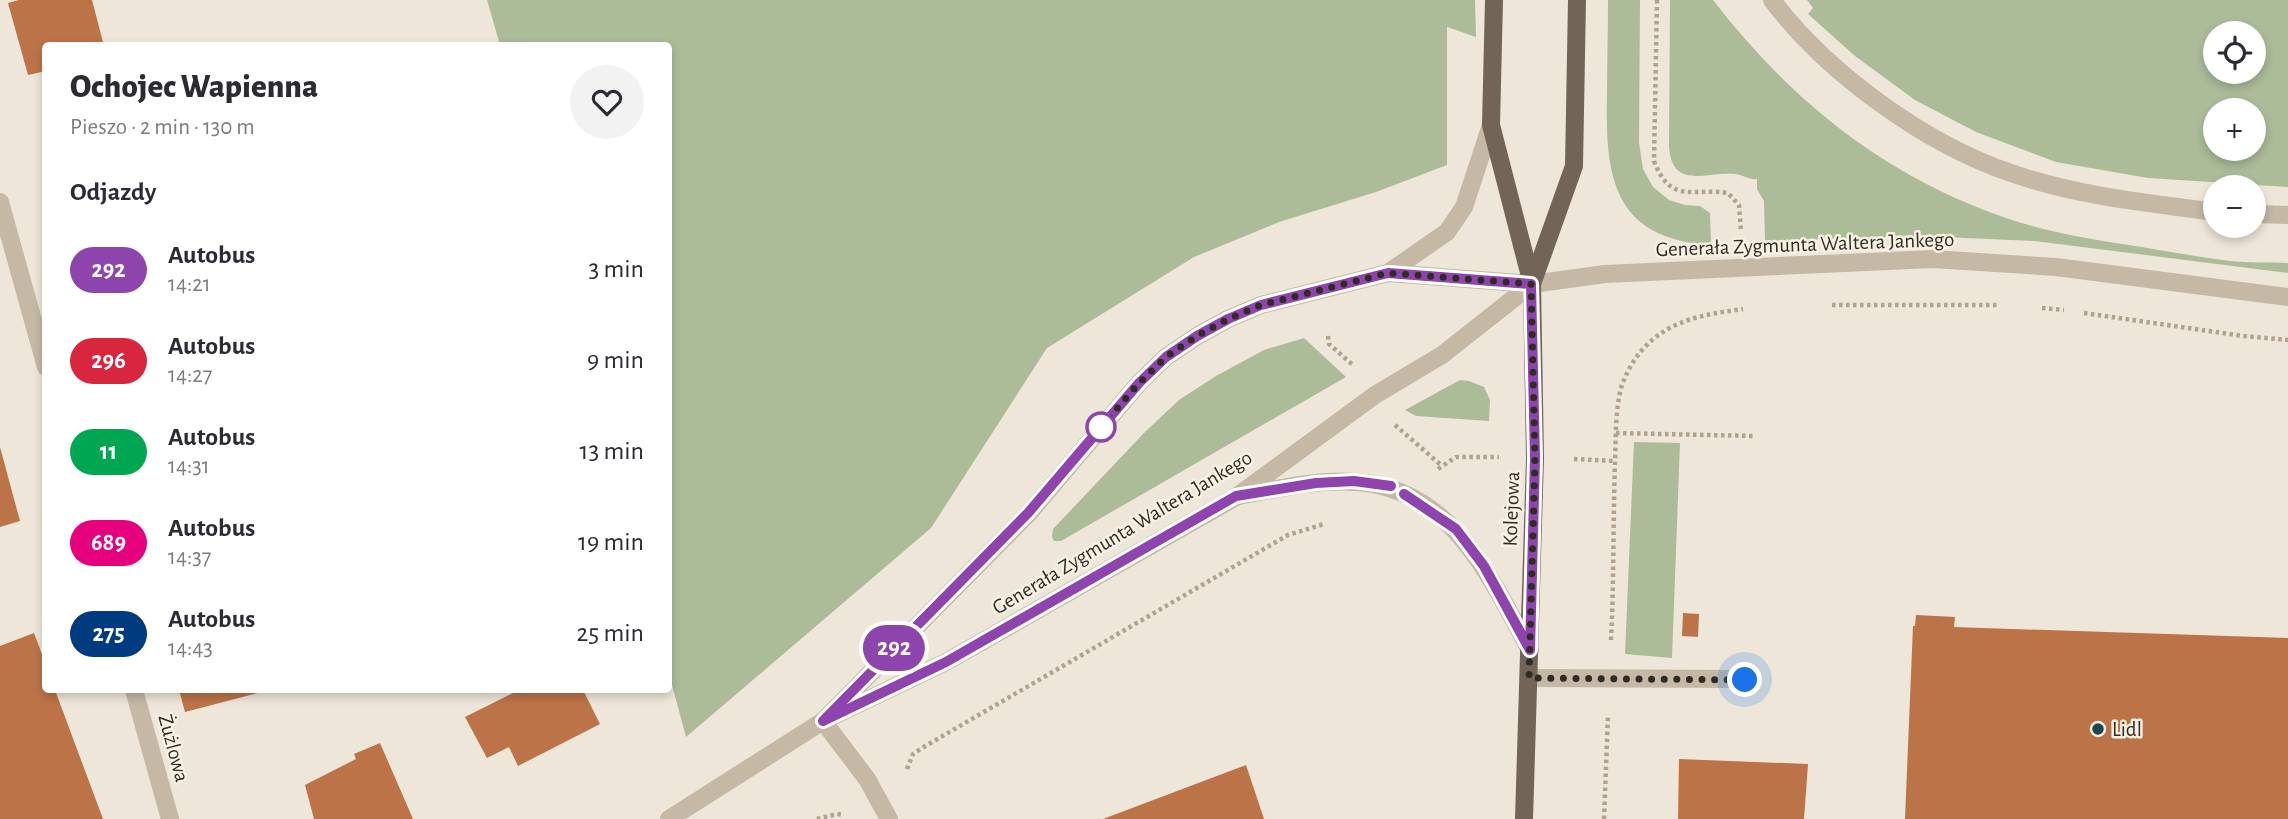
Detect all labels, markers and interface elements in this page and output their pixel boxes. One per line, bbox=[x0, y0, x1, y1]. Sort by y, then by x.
map controls bbox=[2203, 21, 2266, 238]
button: locate bbox=[2203, 21, 2266, 84]
button: heart bbox=[570, 65, 644, 139]
text: Ochojec Wapienna bbox=[70, 71, 318, 104]
button: + bbox=[2203, 98, 2266, 161]
text: Pieszo · 2 min · 130 m bbox=[70, 116, 255, 139]
button: − bbox=[2203, 175, 2266, 238]
text: Odjazdy bbox=[70, 179, 156, 205]
street label: Generała Zygmunta Waltera Jankego bbox=[1655, 229, 1955, 260]
text: Autobus bbox=[168, 242, 255, 268]
text: 3 min bbox=[588, 256, 644, 282]
text: 292 bbox=[91, 258, 126, 282]
text: 14:21 bbox=[168, 273, 211, 296]
text: Autobus bbox=[168, 333, 255, 359]
text: 9 min bbox=[587, 347, 644, 373]
text: 296 bbox=[91, 349, 126, 373]
text: 14:27 bbox=[168, 364, 212, 387]
unlabelled marker bbox=[1086, 412, 1116, 442]
text: Autobus bbox=[168, 424, 255, 450]
text: 13 min bbox=[580, 438, 644, 464]
text: 11 bbox=[100, 440, 117, 464]
street label: Generała Zygmunta Waltera Jankego bbox=[989, 447, 1256, 618]
text: 14:31 bbox=[168, 455, 210, 478]
street label: Kolejowa bbox=[1500, 471, 1523, 547]
text: Autobus bbox=[168, 515, 255, 541]
text: 19 min bbox=[578, 529, 644, 555]
text: 689 bbox=[91, 531, 126, 555]
text: 14:37 bbox=[168, 546, 211, 569]
text: Autobus bbox=[168, 606, 255, 632]
text: 25 min bbox=[577, 620, 644, 646]
text: 275 bbox=[92, 622, 125, 646]
line badge: 292 bbox=[854, 625, 934, 671]
text: 292 bbox=[877, 636, 911, 660]
text: 14:43 bbox=[168, 637, 213, 660]
your location bbox=[1727, 662, 1762, 697]
street label: Żużlowa bbox=[154, 712, 194, 784]
place label: Lidl bbox=[2112, 719, 2142, 740]
marker: Lidl bbox=[2090, 721, 2106, 737]

